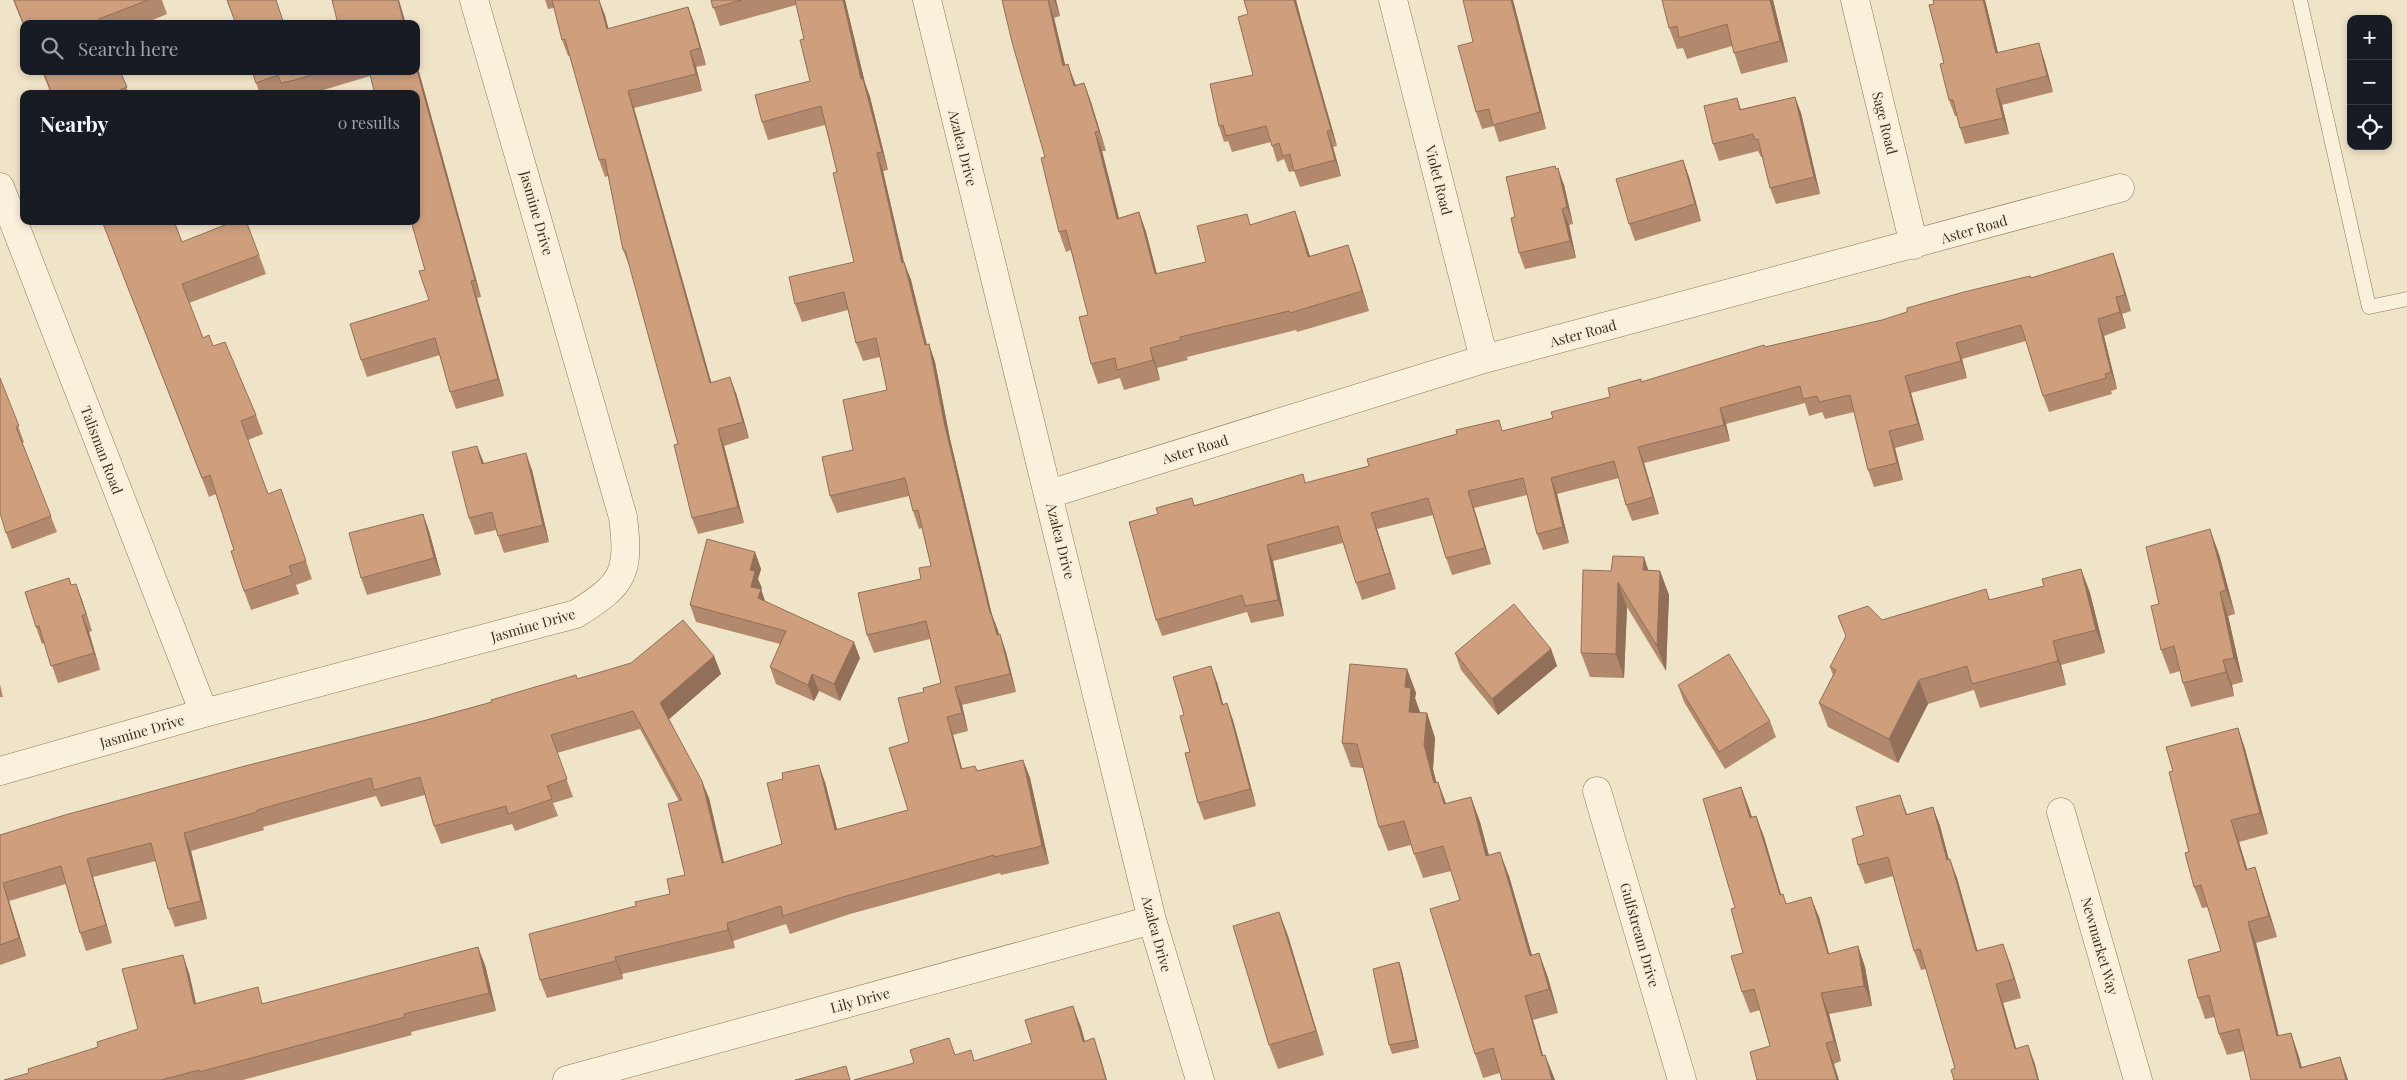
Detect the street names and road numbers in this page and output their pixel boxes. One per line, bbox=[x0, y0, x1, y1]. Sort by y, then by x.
street label: Sage Road bbox=[1868, 90, 1902, 156]
street label: Azalea Drive bbox=[944, 107, 982, 188]
street label: Violet Road bbox=[1421, 142, 1457, 217]
street label: Jasmine Drive bbox=[516, 168, 558, 258]
street label: Aster Road bbox=[1938, 210, 2009, 248]
street label: Aster Road bbox=[1547, 315, 1618, 351]
street label: Talisman Road bbox=[76, 403, 128, 497]
street label: Aster Road bbox=[1159, 430, 1230, 468]
street label: Azalea Drive bbox=[1042, 500, 1080, 581]
street label: Jasmine Drive bbox=[488, 604, 578, 646]
street label: Jasmine Drive bbox=[97, 710, 187, 752]
street label: Gulfstream Drive bbox=[1616, 880, 1664, 990]
street label: Azalea Drive bbox=[1137, 893, 1176, 974]
street label: Newmarket Way bbox=[2077, 895, 2123, 997]
street label: Lily Drive bbox=[828, 983, 892, 1017]

